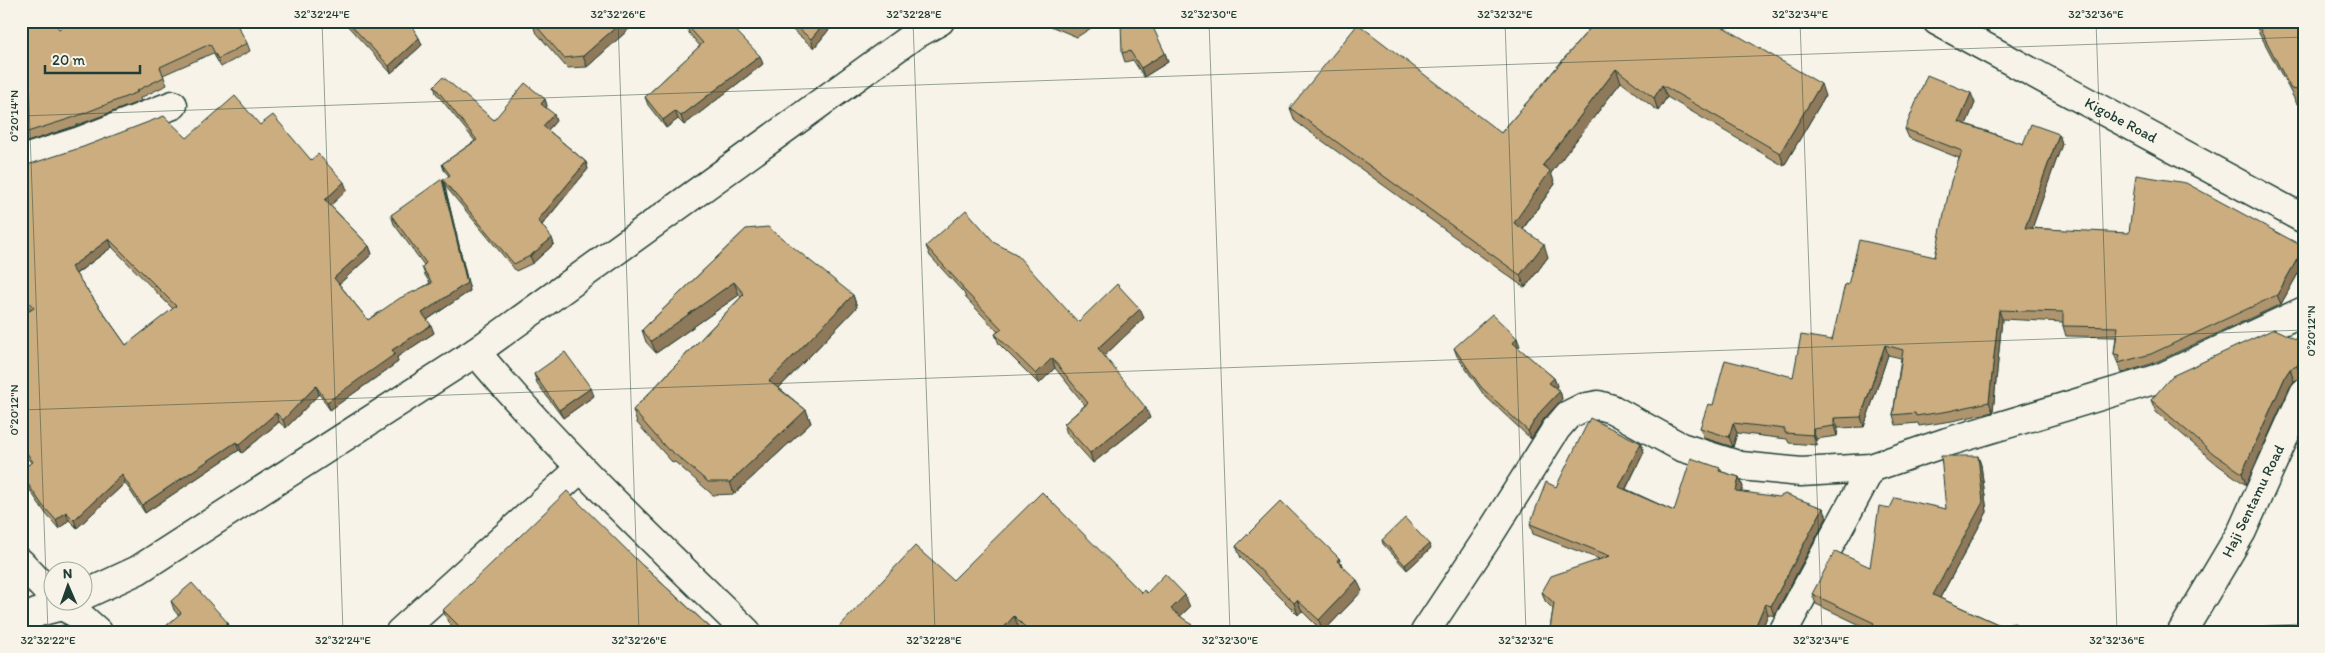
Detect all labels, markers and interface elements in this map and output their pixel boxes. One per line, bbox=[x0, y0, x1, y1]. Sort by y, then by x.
text: 32°32'24"E bbox=[294, 7, 350, 21]
text: 32°32'26"E bbox=[590, 7, 646, 21]
text: 32°32'28"E bbox=[886, 7, 942, 21]
text: 32°32'30"E bbox=[1181, 7, 1238, 21]
text: 32°32'32"E bbox=[1477, 7, 1533, 21]
text: 32°32'34"E bbox=[1772, 7, 1828, 21]
text: 32°32'36"E bbox=[2068, 7, 2124, 21]
scale bar bbox=[45, 42, 140, 74]
text: 20 m bbox=[52, 51, 86, 69]
text: 0°20'14"N bbox=[7, 90, 21, 142]
street label: Kigobe Road bbox=[2082, 93, 2160, 147]
text: 0°20'12"N bbox=[2304, 305, 2318, 357]
text: 0°20'12"N bbox=[7, 384, 21, 436]
street label: Haji Sentamu Road bbox=[2218, 442, 2288, 560]
north arrow bbox=[42, 560, 92, 610]
text: N bbox=[63, 565, 73, 582]
text: 32°32'22"E bbox=[20, 633, 76, 647]
text: 32°32'24"E bbox=[315, 633, 371, 647]
text: 32°32'26"E bbox=[611, 633, 667, 647]
text: 32°32'28"E bbox=[906, 633, 962, 647]
text: 32°32'30"E bbox=[1202, 633, 1259, 647]
text: 32°32'32"E bbox=[1498, 633, 1554, 647]
text: 32°32'34"E bbox=[1793, 633, 1849, 647]
text: 32°32'36"E bbox=[2089, 633, 2145, 647]

